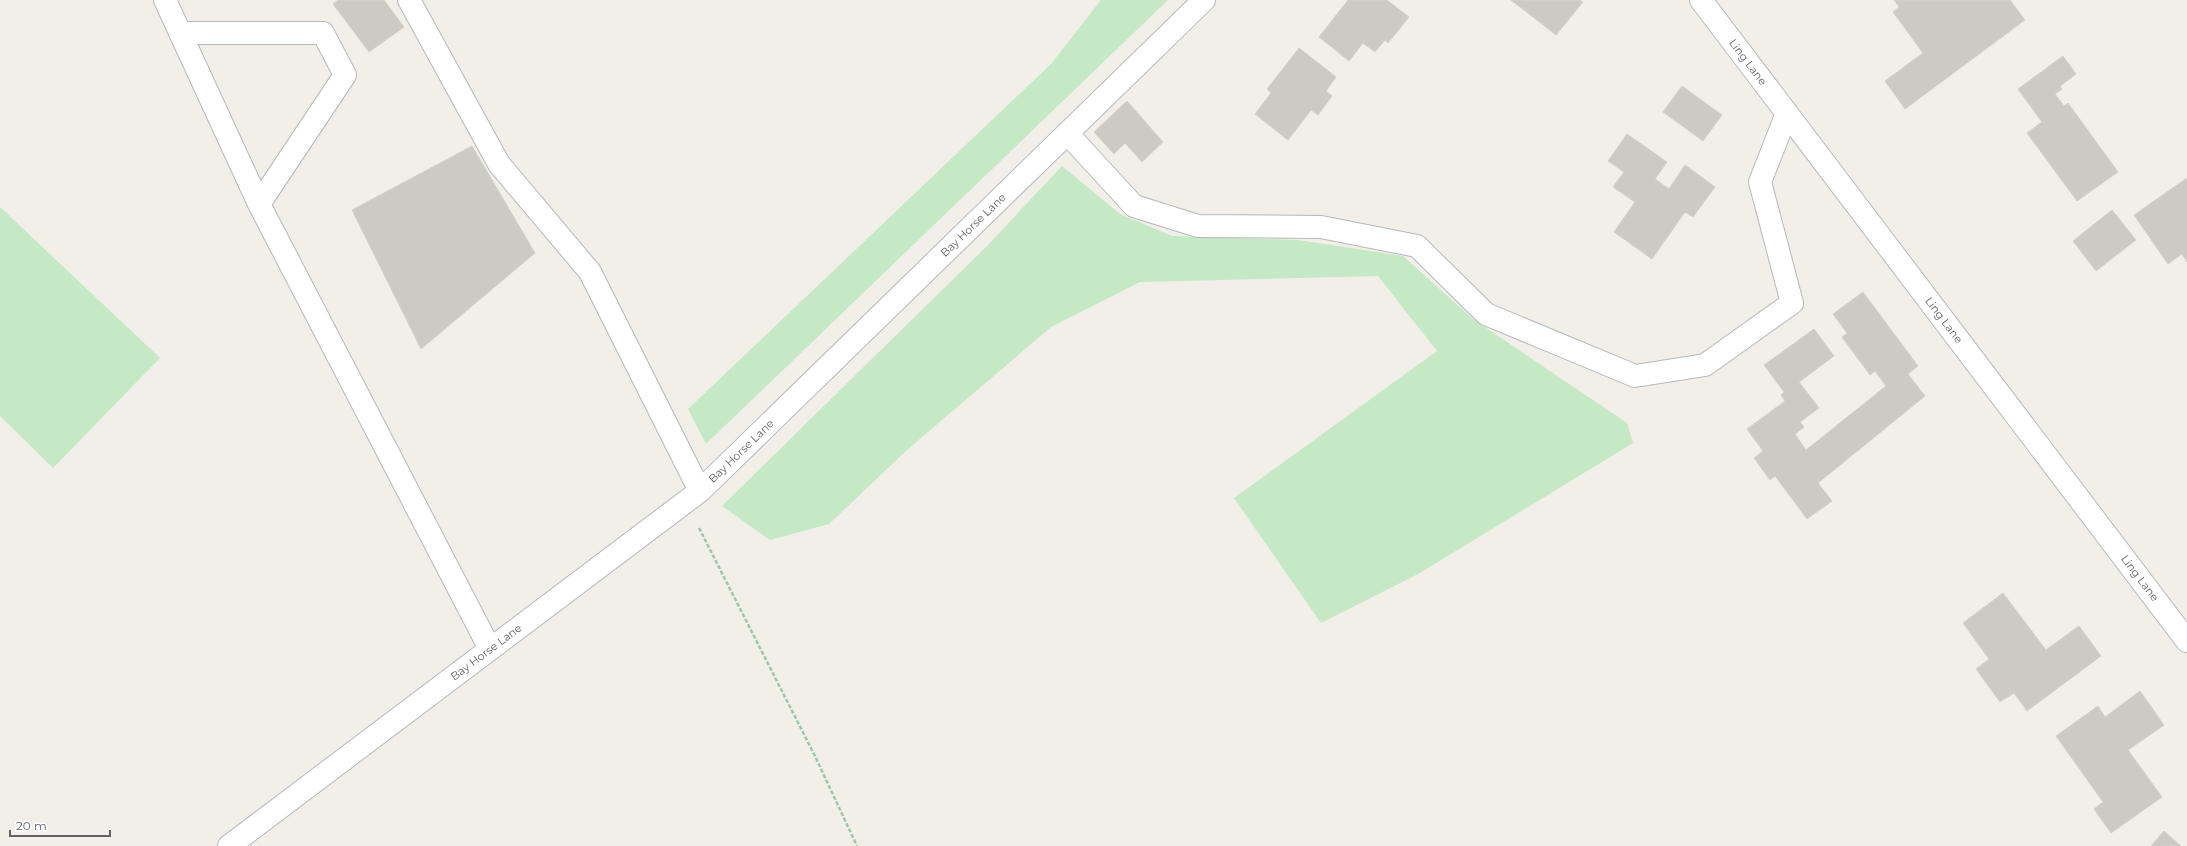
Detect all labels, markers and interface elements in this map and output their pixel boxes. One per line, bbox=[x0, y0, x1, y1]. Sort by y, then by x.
street label: Ling Lane bbox=[1726, 36, 1770, 88]
street label: Bay Horse Lane bbox=[937, 190, 1009, 260]
street label: Ling Lane bbox=[1922, 294, 1966, 346]
street label: Bay Horse Lane bbox=[705, 416, 777, 486]
street label: Ling Lane bbox=[2118, 552, 2162, 604]
street label: Bay Horse Lane bbox=[448, 620, 525, 683]
scale bar bbox=[10, 812, 110, 838]
text: 20 m bbox=[16, 818, 47, 833]

